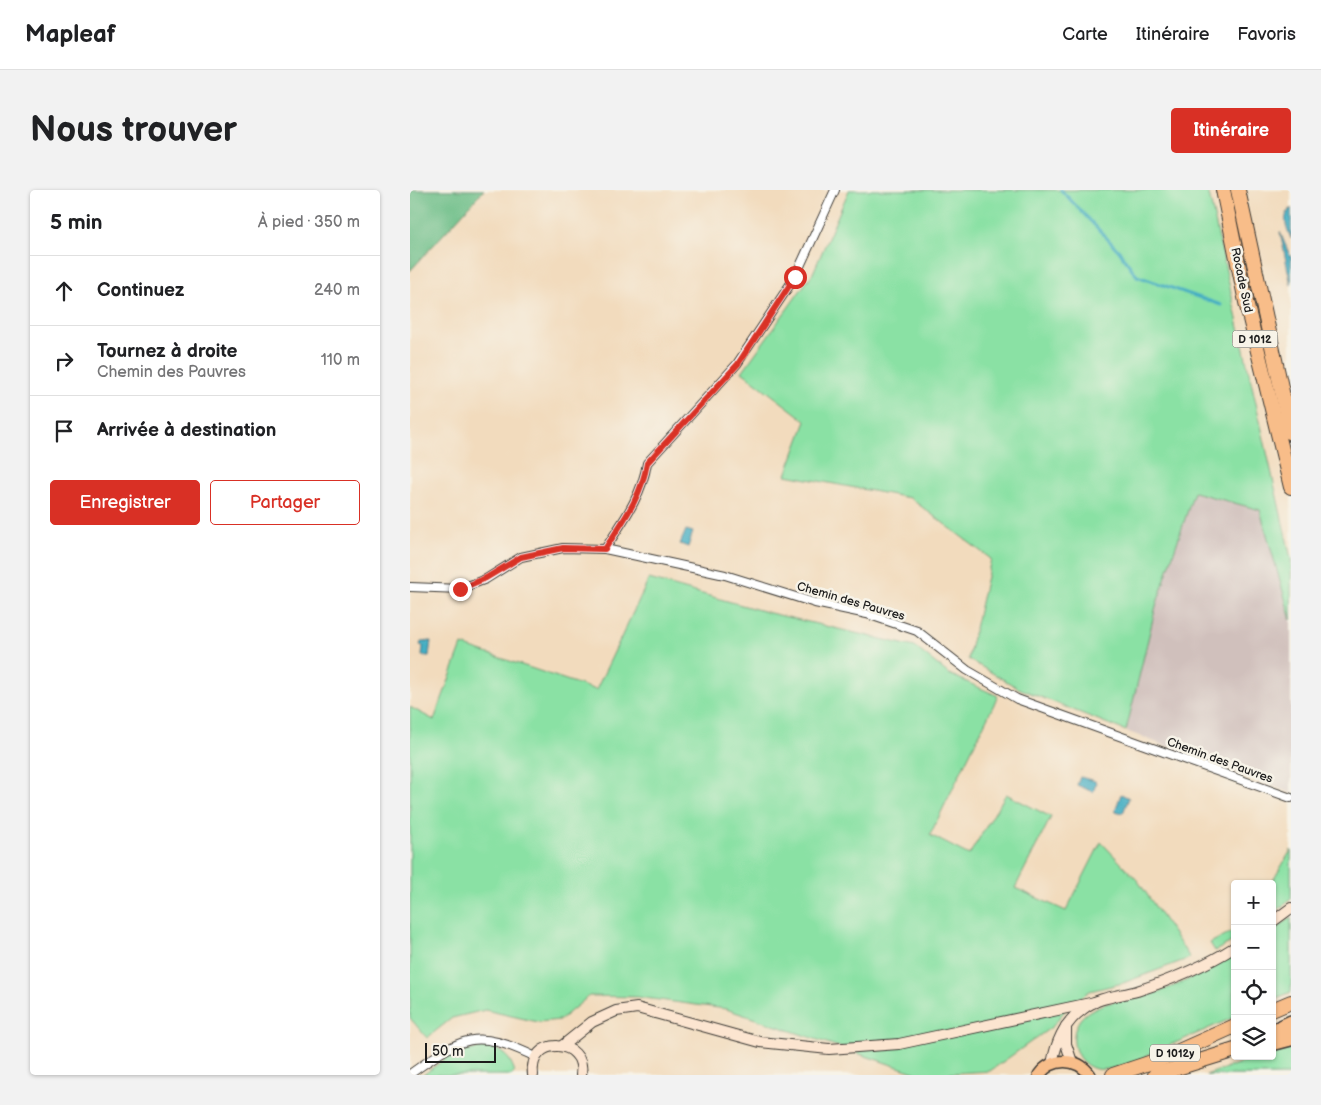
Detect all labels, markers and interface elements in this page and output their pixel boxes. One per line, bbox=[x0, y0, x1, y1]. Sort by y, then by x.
text: Mapleaf bbox=[25, 20, 116, 49]
text: Carte bbox=[1062, 24, 1108, 45]
text: Itinéraire bbox=[1136, 24, 1209, 45]
text: Favoris bbox=[1237, 24, 1296, 45]
button: Itinéraire bbox=[1171, 108, 1291, 153]
text: Nous trouver bbox=[30, 109, 237, 152]
text: 5 min bbox=[50, 210, 103, 235]
text: À pied · 350 m bbox=[258, 213, 360, 232]
street label: Rocade Sud bbox=[1227, 246, 1256, 314]
route start bbox=[784, 266, 807, 289]
icon: ahead bbox=[50, 277, 78, 305]
text: Continuez bbox=[97, 279, 184, 302]
text: 240 m bbox=[314, 281, 360, 300]
road number: D 1012 bbox=[1232, 330, 1278, 348]
text: Tournez à droite bbox=[97, 340, 238, 363]
icon: right bbox=[50, 347, 78, 375]
text: 110 m bbox=[321, 351, 360, 370]
text: Chemin des Pauvres bbox=[97, 363, 246, 382]
icon: arrive bbox=[50, 417, 78, 445]
text: Arrivée à destination bbox=[97, 419, 276, 442]
button: Enregistrer bbox=[50, 480, 200, 525]
button: Partager bbox=[210, 480, 360, 525]
route end bbox=[449, 578, 472, 601]
street label: Chemin des Pauvres bbox=[795, 579, 907, 624]
street label: Chemin des Pauvres bbox=[1165, 734, 1275, 787]
map controls bbox=[1231, 880, 1276, 1060]
button: + bbox=[1231, 880, 1276, 925]
button: − bbox=[1231, 925, 1276, 970]
button: locate bbox=[1231, 970, 1276, 1015]
button: layers bbox=[1231, 1015, 1276, 1060]
scale bar bbox=[425, 1040, 496, 1063]
text: 50 m bbox=[432, 1043, 464, 1060]
road number: D 1012y bbox=[1150, 1044, 1200, 1061]

